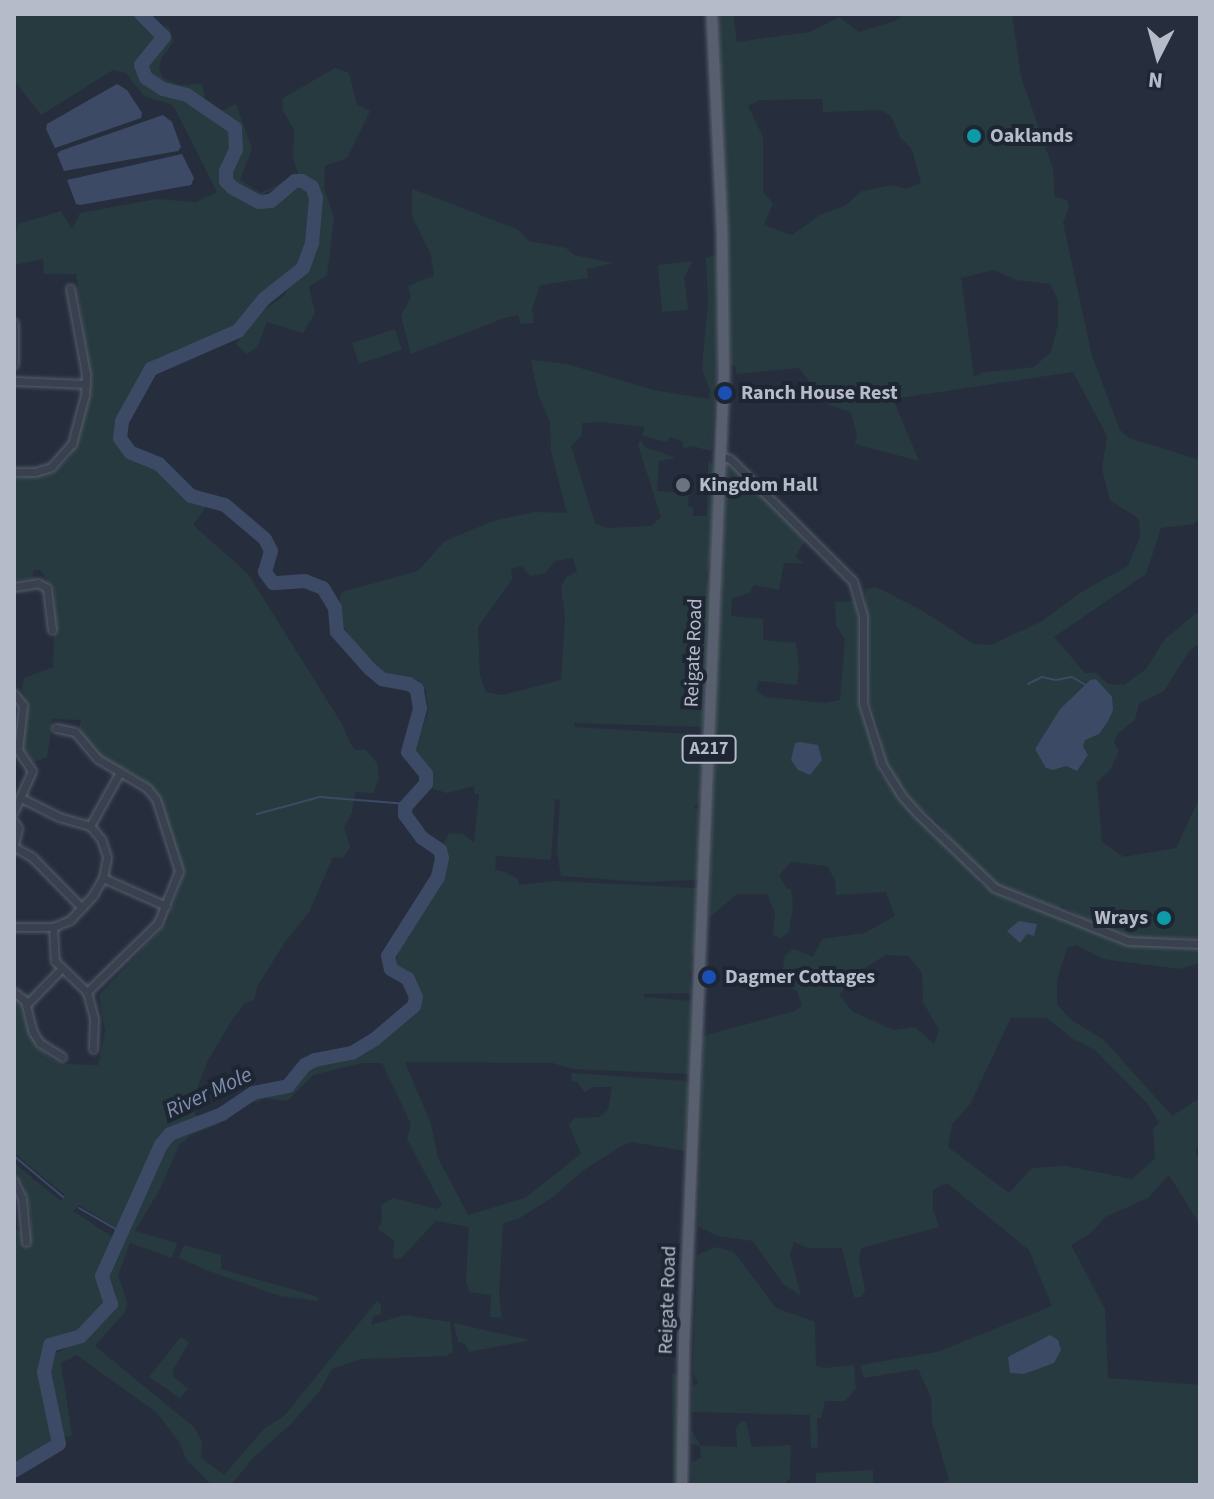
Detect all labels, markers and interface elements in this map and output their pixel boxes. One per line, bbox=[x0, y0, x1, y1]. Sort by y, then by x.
north arrow bbox=[1118, 16, 1198, 96]
text: N bbox=[1147, 63, 1164, 97]
place label: Oaklands bbox=[990, 124, 1073, 148]
marker: Oaklands bbox=[965, 127, 983, 145]
place label: Ranch House Rest bbox=[741, 381, 898, 405]
marker: Ranch House Rest bbox=[716, 384, 734, 402]
place label: Kingdom Hall bbox=[699, 473, 818, 497]
marker: Kingdom Hall bbox=[674, 476, 692, 494]
street label: Reigate Road bbox=[680, 598, 708, 708]
road number: A217 bbox=[681, 735, 737, 763]
place label: Wrays bbox=[1095, 906, 1148, 930]
marker: Wrays bbox=[1155, 909, 1173, 927]
place label: Dagmer Cottages bbox=[725, 965, 875, 989]
marker: Dagmer Cottages bbox=[700, 968, 718, 986]
water label: River Mole bbox=[161, 1061, 257, 1125]
street label: Reigate Road bbox=[654, 1245, 682, 1355]

